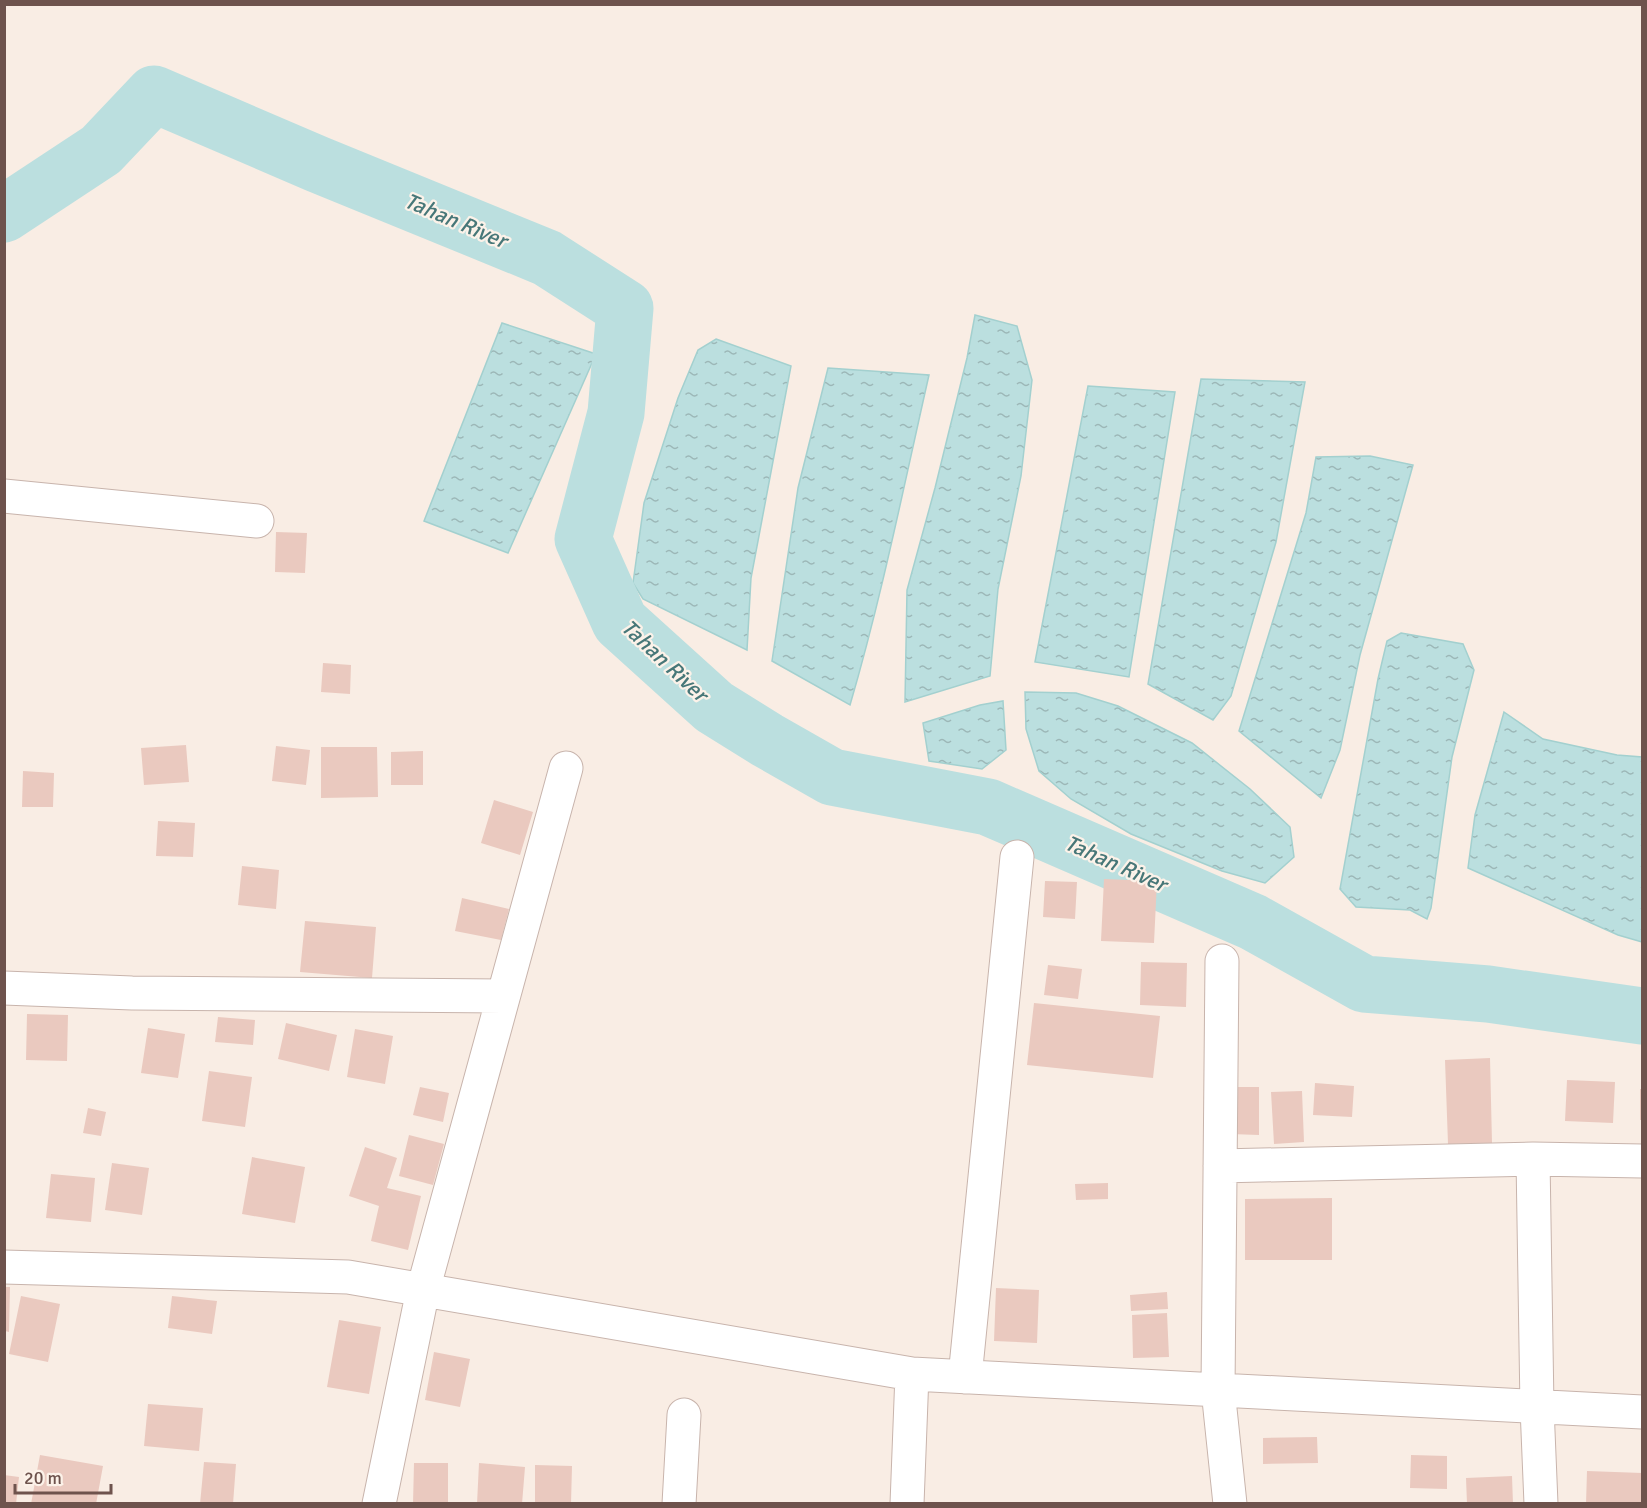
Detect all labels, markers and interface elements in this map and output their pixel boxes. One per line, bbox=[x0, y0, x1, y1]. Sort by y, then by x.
water label: Tahan River bbox=[401, 187, 514, 255]
water label: Tahan River bbox=[616, 614, 716, 709]
water label: Tahan River bbox=[1061, 829, 1173, 899]
scale bar bbox=[15, 1457, 111, 1495]
text: 20 m bbox=[24, 1467, 62, 1489]

